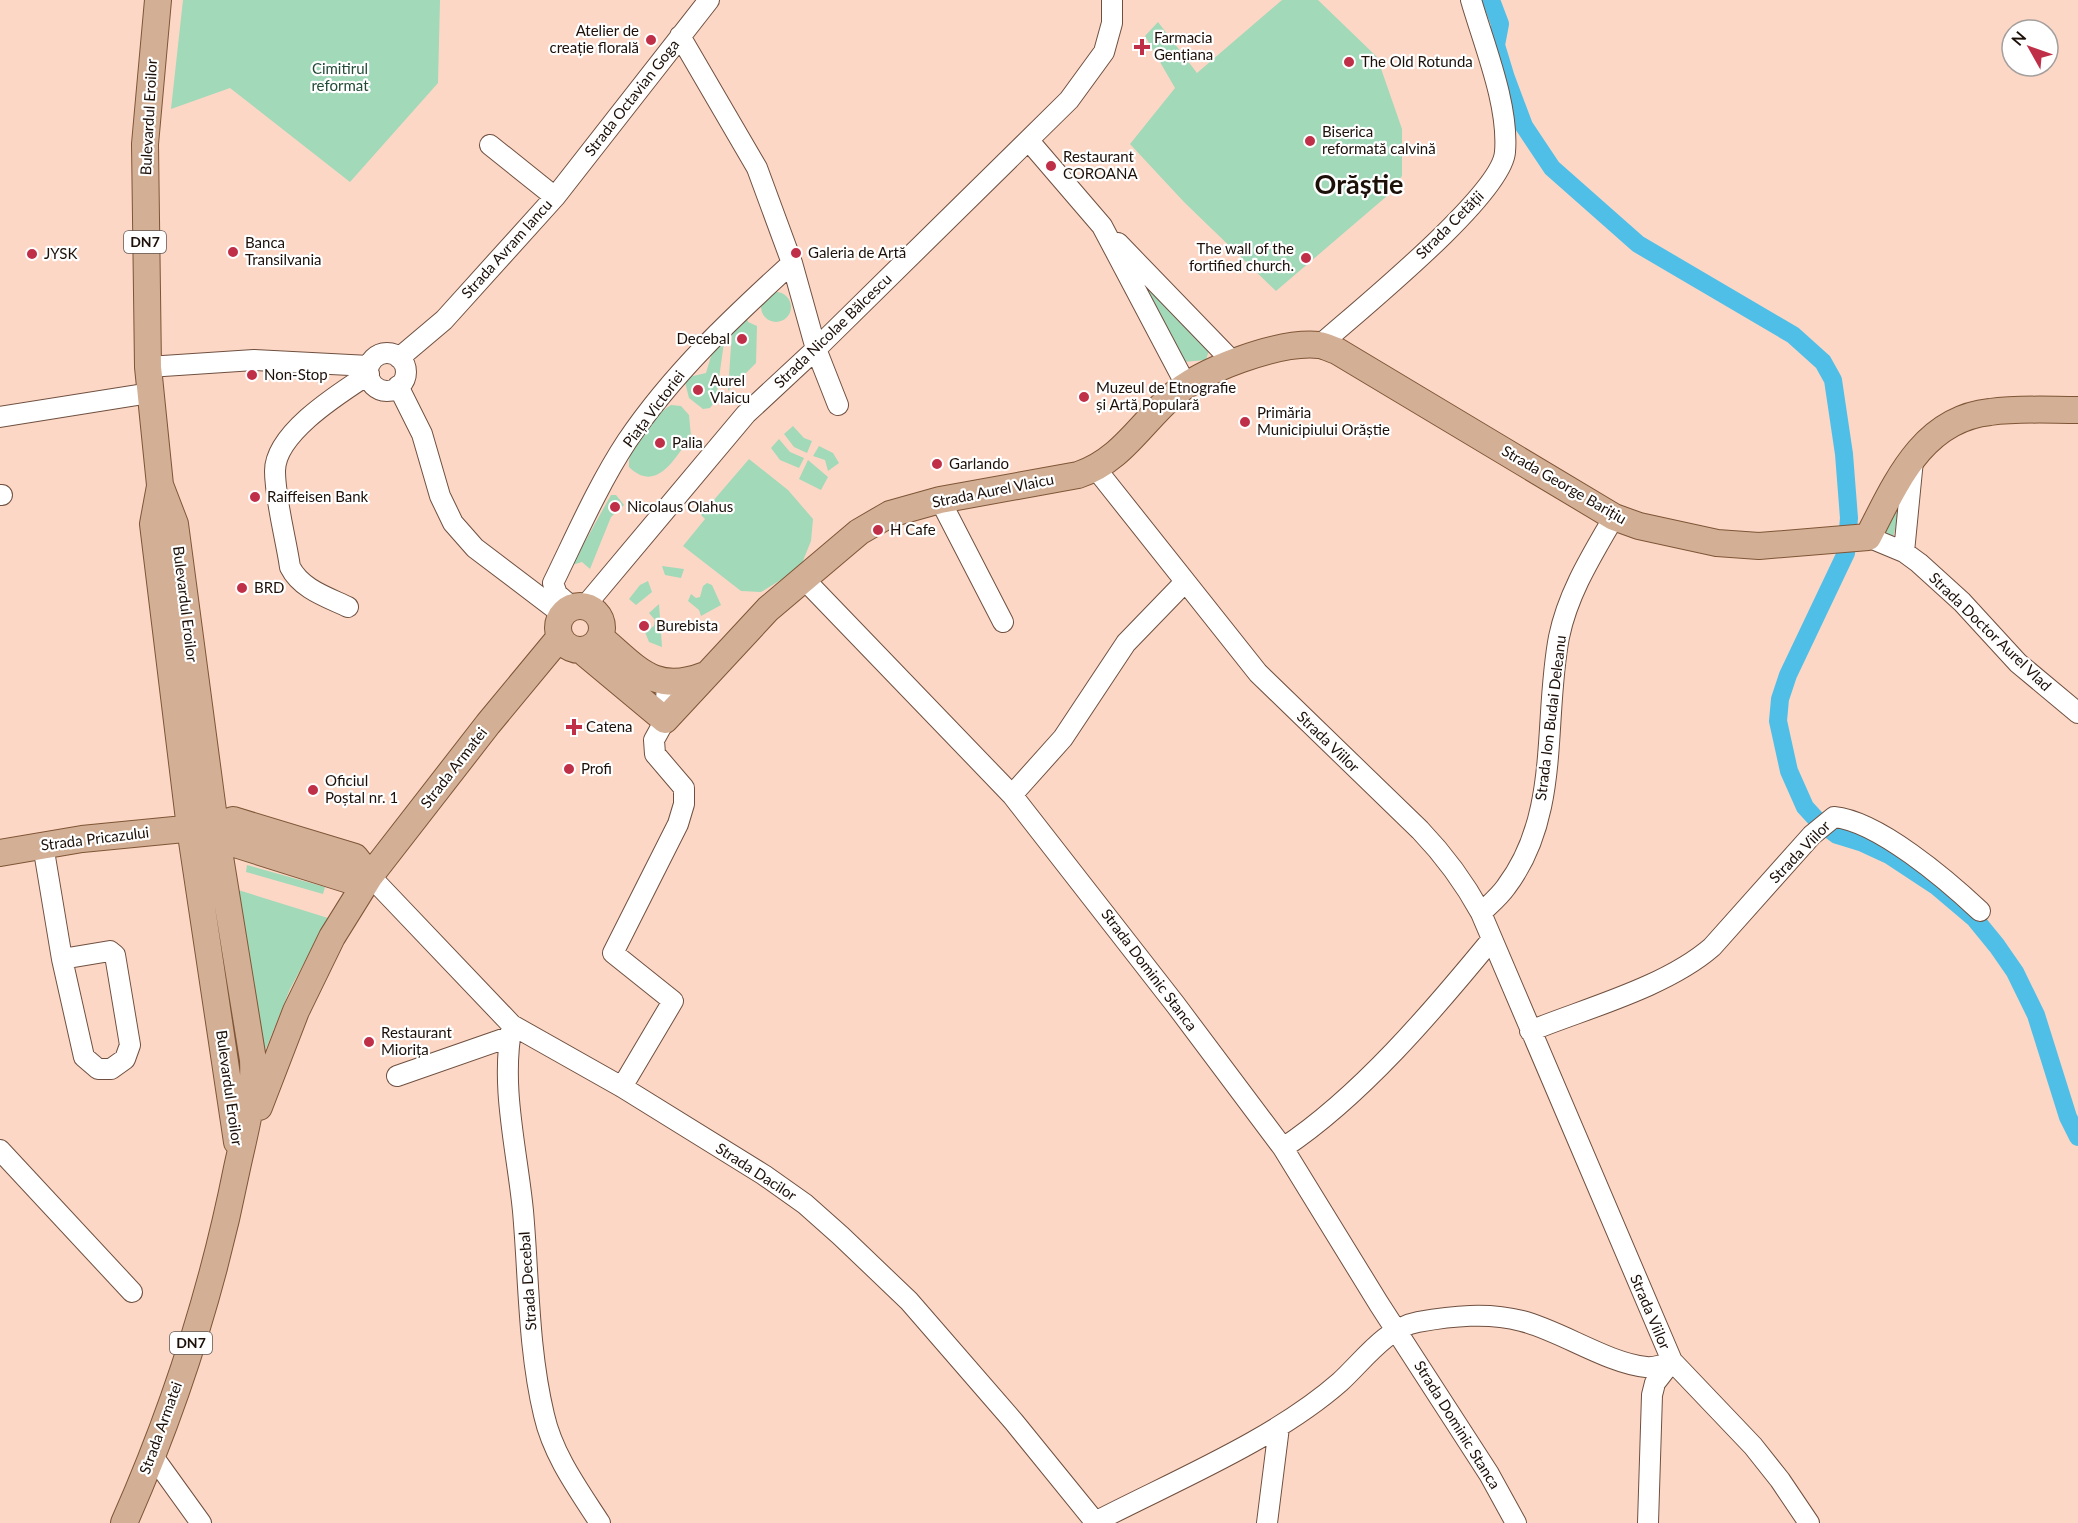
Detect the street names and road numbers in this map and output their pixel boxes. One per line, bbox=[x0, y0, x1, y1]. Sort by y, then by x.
street label: Strada Octavian Goga bbox=[580, 35, 682, 159]
street label: Bulevardul Eroilor bbox=[136, 58, 160, 176]
street label: Strada Cetății bbox=[1412, 187, 1487, 262]
street label: Strada Avram Iancu bbox=[457, 195, 555, 301]
road number: DN7 bbox=[124, 231, 166, 253]
street label: Strada Nicolae Bălcescu bbox=[770, 269, 895, 391]
street label: Piața Victoriei bbox=[619, 366, 688, 450]
street label: Strada George Barițiu bbox=[1499, 441, 1630, 527]
street label: Strada Aurel Vlaicu bbox=[930, 469, 1055, 511]
street label: Bulevardul Eroilor bbox=[170, 545, 202, 663]
street label: Strada Doctor Aurel Vlad bbox=[1926, 568, 2055, 694]
street label: Strada Ion Budai Deleanu bbox=[1531, 634, 1569, 802]
street label: Strada Viilor bbox=[1294, 707, 1364, 776]
street label: Strada Armatei bbox=[416, 724, 490, 811]
street label: Strada Viilor bbox=[1765, 816, 1834, 886]
street label: Strada Pricazului bbox=[40, 822, 150, 854]
street label: Strada Dominic Stanca bbox=[1098, 905, 1202, 1034]
street label: Bulevardul Eroilor bbox=[213, 1029, 247, 1147]
street label: Strada Dacilor bbox=[713, 1138, 801, 1204]
street label: Strada Decebal bbox=[515, 1231, 539, 1331]
street label: Strada Viilor bbox=[1627, 1271, 1675, 1352]
road number: DN7 bbox=[170, 1332, 212, 1354]
street label: Strada Dominic Stanca bbox=[1411, 1357, 1505, 1492]
street label: Strada Armatei bbox=[135, 1379, 185, 1476]

